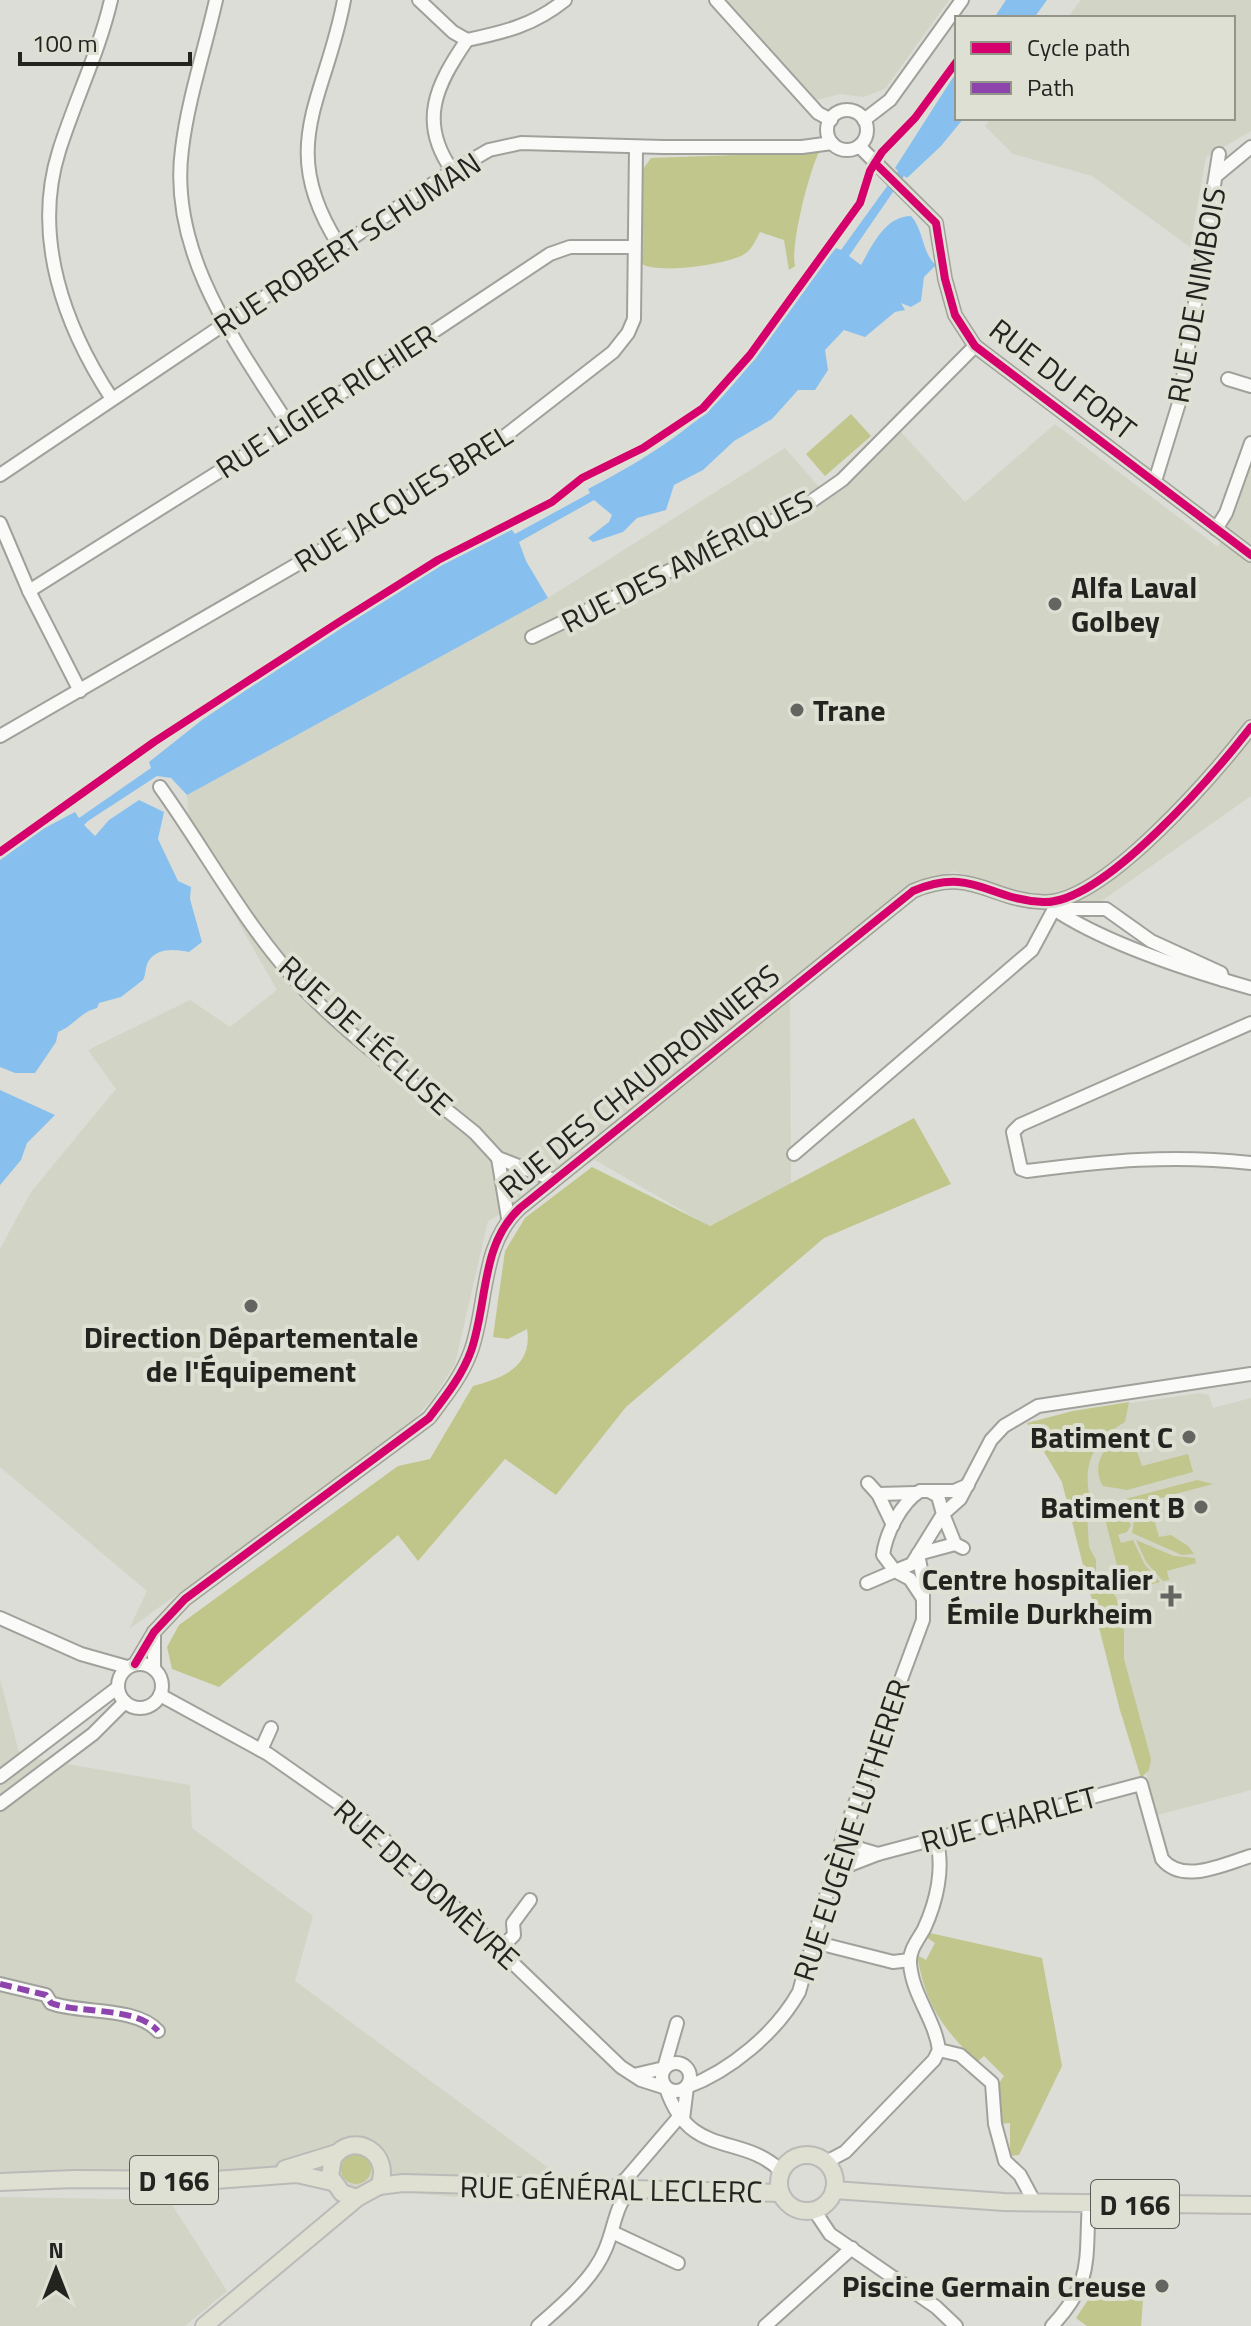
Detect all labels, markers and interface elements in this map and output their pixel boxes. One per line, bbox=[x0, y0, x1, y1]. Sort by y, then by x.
scale bar bbox=[20, 16, 190, 66]
legend bbox=[955, 16, 1235, 120]
text: 100 m bbox=[32, 25, 98, 61]
text: Cycle path bbox=[1027, 29, 1130, 65]
text: Path bbox=[1027, 69, 1074, 105]
street label: RUE ROBERT SCHUMAN bbox=[204, 140, 490, 348]
street label: RUE DE NIMBOIS bbox=[1154, 184, 1238, 406]
street label: RUE DU FORT bbox=[980, 307, 1146, 451]
street label: RUE LIGIER RICHIER bbox=[206, 312, 446, 490]
street label: RUE JACQUES BREL bbox=[285, 412, 521, 584]
street label: RUE DES AMÉRIQUES bbox=[553, 478, 821, 644]
place label: Alfa Laval Golbey bbox=[1071, 564, 1197, 644]
marker: Alfa Laval Golbey bbox=[1046, 595, 1064, 613]
place label: Trane bbox=[813, 687, 886, 733]
marker: Trane bbox=[788, 701, 806, 719]
street label: RUE DE L'ÉCLUSE bbox=[269, 944, 463, 1126]
street label: RUE DES CHAUDRONNIERS bbox=[488, 953, 790, 1209]
marker: Direction Départementale de l'Équipement bbox=[242, 1297, 260, 1315]
place label: Direction Départementale de l'Équipement bbox=[84, 1314, 418, 1394]
place label: Batiment C bbox=[1030, 1414, 1173, 1460]
marker: Batiment C bbox=[1180, 1428, 1198, 1446]
place label: Batiment B bbox=[1040, 1484, 1185, 1530]
marker: Batiment B bbox=[1192, 1498, 1210, 1516]
place label: Centre hospitalier Émile Durkheim bbox=[922, 1556, 1153, 1636]
marker: Centre hospitalier Émile Durkheim bbox=[1160, 1585, 1182, 1607]
street label: RUE EUGÈNE LUTHERER bbox=[780, 1673, 922, 1987]
street label: RUE CHARLET bbox=[916, 1773, 1102, 1865]
street label: RUE DE DOMÈVRE bbox=[324, 1788, 530, 1980]
road number: D 166 bbox=[130, 2156, 218, 2204]
street label: RUE GÉNÉRAL LECLERC bbox=[459, 2163, 763, 2215]
road number: D 166 bbox=[1091, 2180, 1179, 2228]
north arrow bbox=[16, 2230, 96, 2310]
text: N bbox=[48, 2233, 64, 2267]
place label: Piscine Germain Creuse bbox=[842, 2263, 1146, 2309]
marker: Piscine Germain Creuse bbox=[1153, 2277, 1171, 2295]

